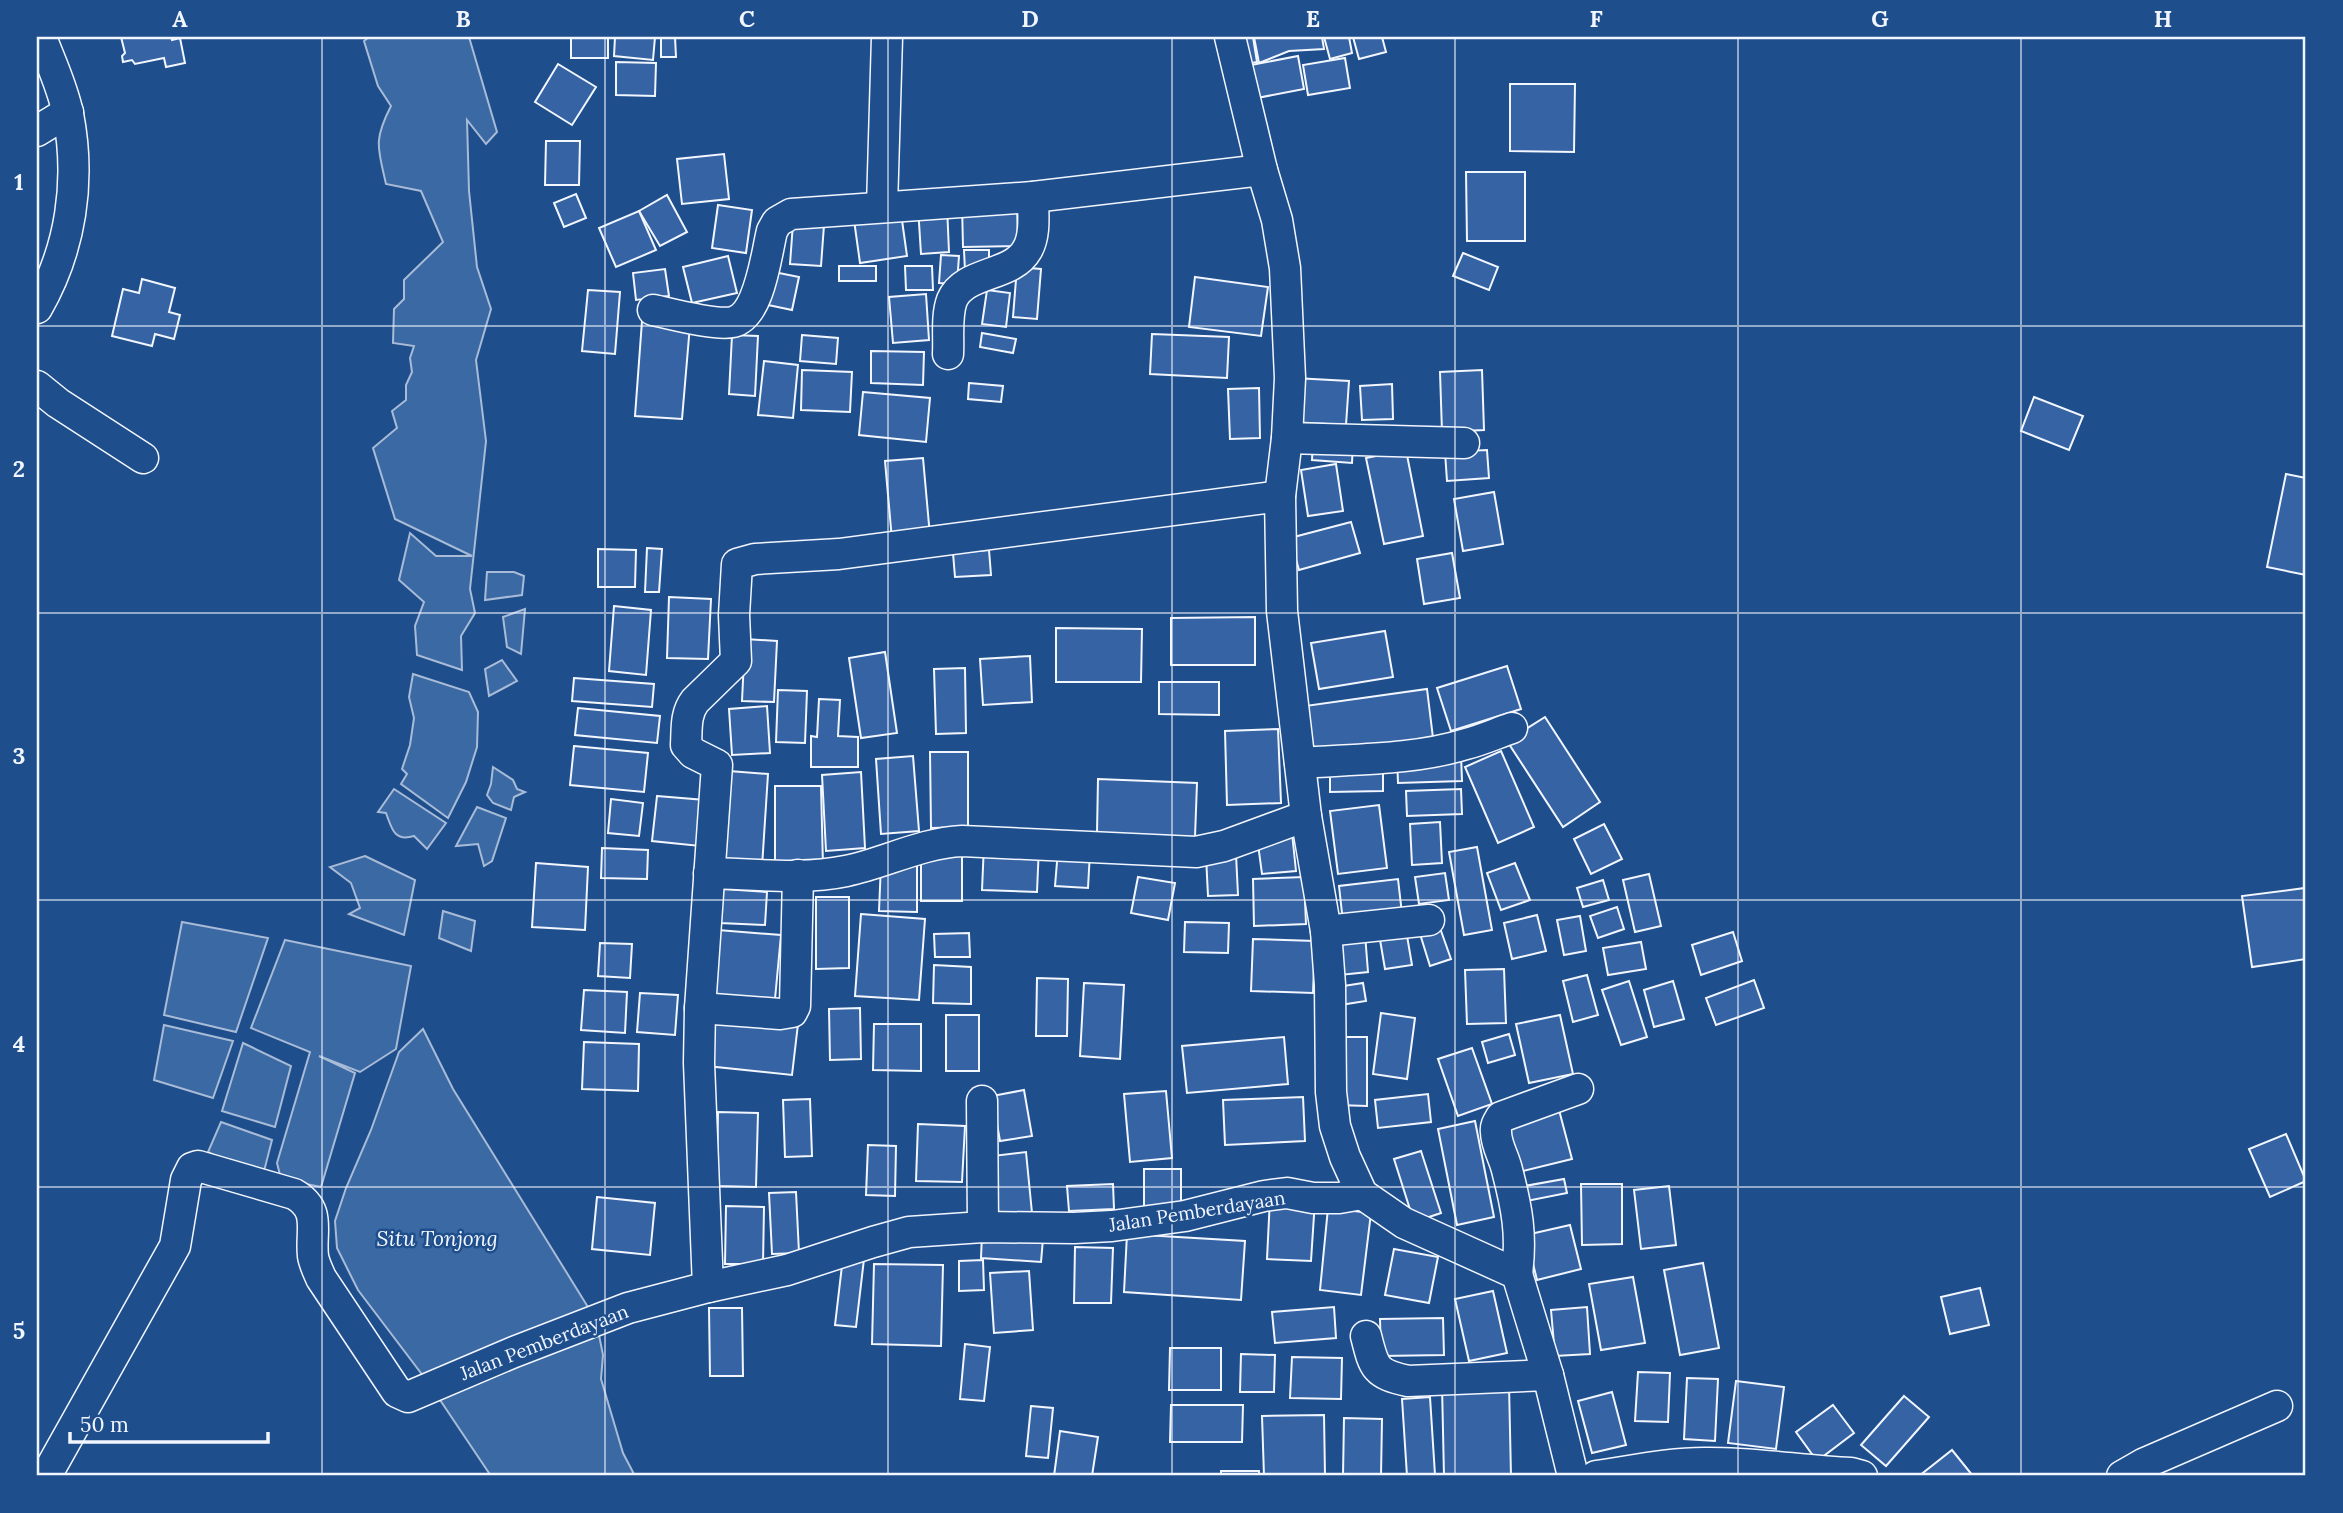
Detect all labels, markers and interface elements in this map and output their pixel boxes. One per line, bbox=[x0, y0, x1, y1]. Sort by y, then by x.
text: A bbox=[172, 4, 188, 33]
text: B bbox=[455, 4, 471, 33]
text: C bbox=[739, 4, 755, 33]
text: D bbox=[1021, 4, 1039, 33]
text: E bbox=[1306, 4, 1320, 33]
text: F bbox=[1589, 4, 1603, 33]
text: G bbox=[1871, 4, 1889, 33]
text: H bbox=[2154, 4, 2172, 33]
text: 1 bbox=[14, 167, 24, 196]
text: 2 bbox=[13, 454, 25, 483]
text: 3 bbox=[13, 741, 25, 770]
text: 4 bbox=[13, 1029, 25, 1058]
street label: Jalan Pemberdayaan bbox=[1106, 1185, 1287, 1237]
water label: Situ Tonjong bbox=[376, 1225, 498, 1252]
street label: Jalan Pemberdayaan bbox=[456, 1299, 632, 1386]
text: 5 bbox=[13, 1316, 25, 1345]
scale bar bbox=[70, 1401, 268, 1445]
text: 50 m bbox=[80, 1411, 129, 1438]

